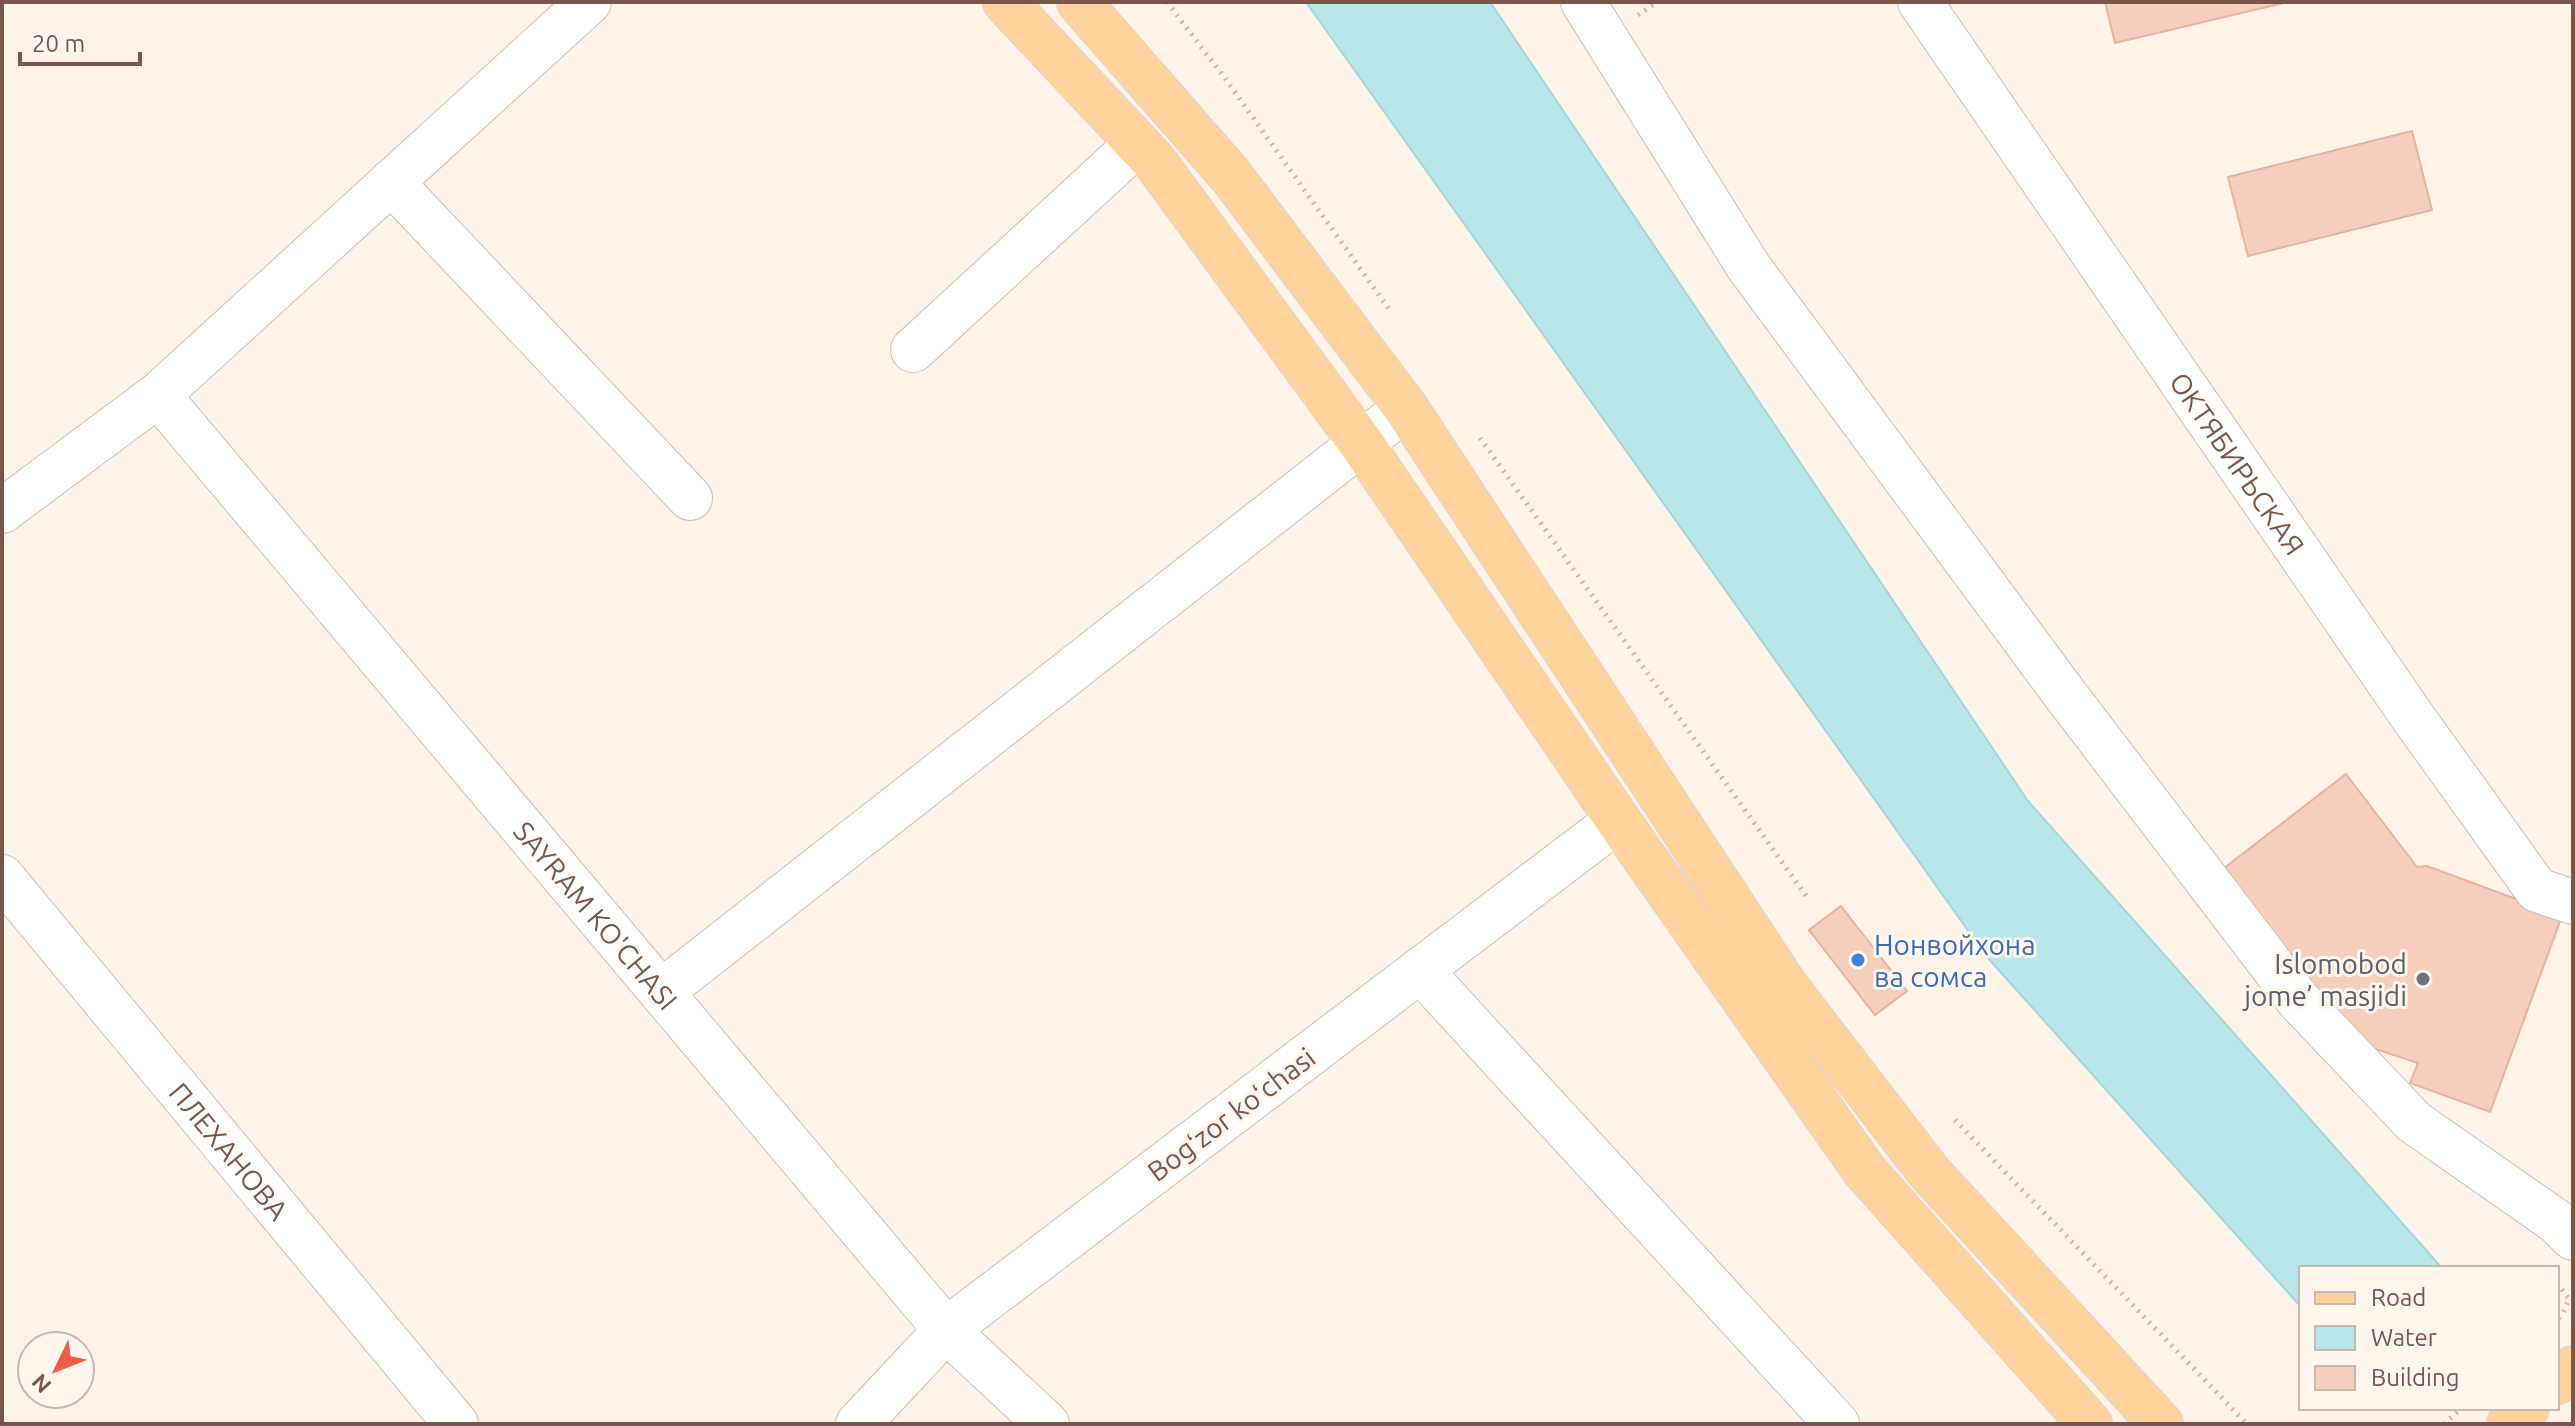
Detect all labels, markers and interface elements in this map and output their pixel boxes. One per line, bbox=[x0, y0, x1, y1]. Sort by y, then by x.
scale bar bbox=[20, 16, 140, 66]
text: 20 m bbox=[32, 30, 85, 57]
street label: ОКТЯБИРЬСКАЯ bbox=[2164, 366, 2311, 560]
street label: SAYRAM KO'CHASI bbox=[508, 815, 684, 1015]
place label: Нонвойхона ва сомса bbox=[1874, 929, 2036, 992]
place label: Islomobod jome’ masjidi bbox=[2242, 948, 2407, 1011]
marker: Нонвойхона ва сомса bbox=[1849, 951, 1867, 969]
marker: Islomobod jome’ masjidi bbox=[2414, 970, 2432, 988]
street label: Bogʻzor koʻchasi bbox=[1141, 1041, 1321, 1187]
street label: ПЛЕХАНОВА bbox=[164, 1076, 295, 1225]
legend bbox=[2299, 1266, 2559, 1410]
text: Road bbox=[2371, 1284, 2426, 1311]
text: Water bbox=[2371, 1324, 2437, 1351]
north arrow bbox=[16, 1330, 96, 1410]
text: Building bbox=[2371, 1364, 2459, 1391]
text: N bbox=[26, 1369, 56, 1399]

